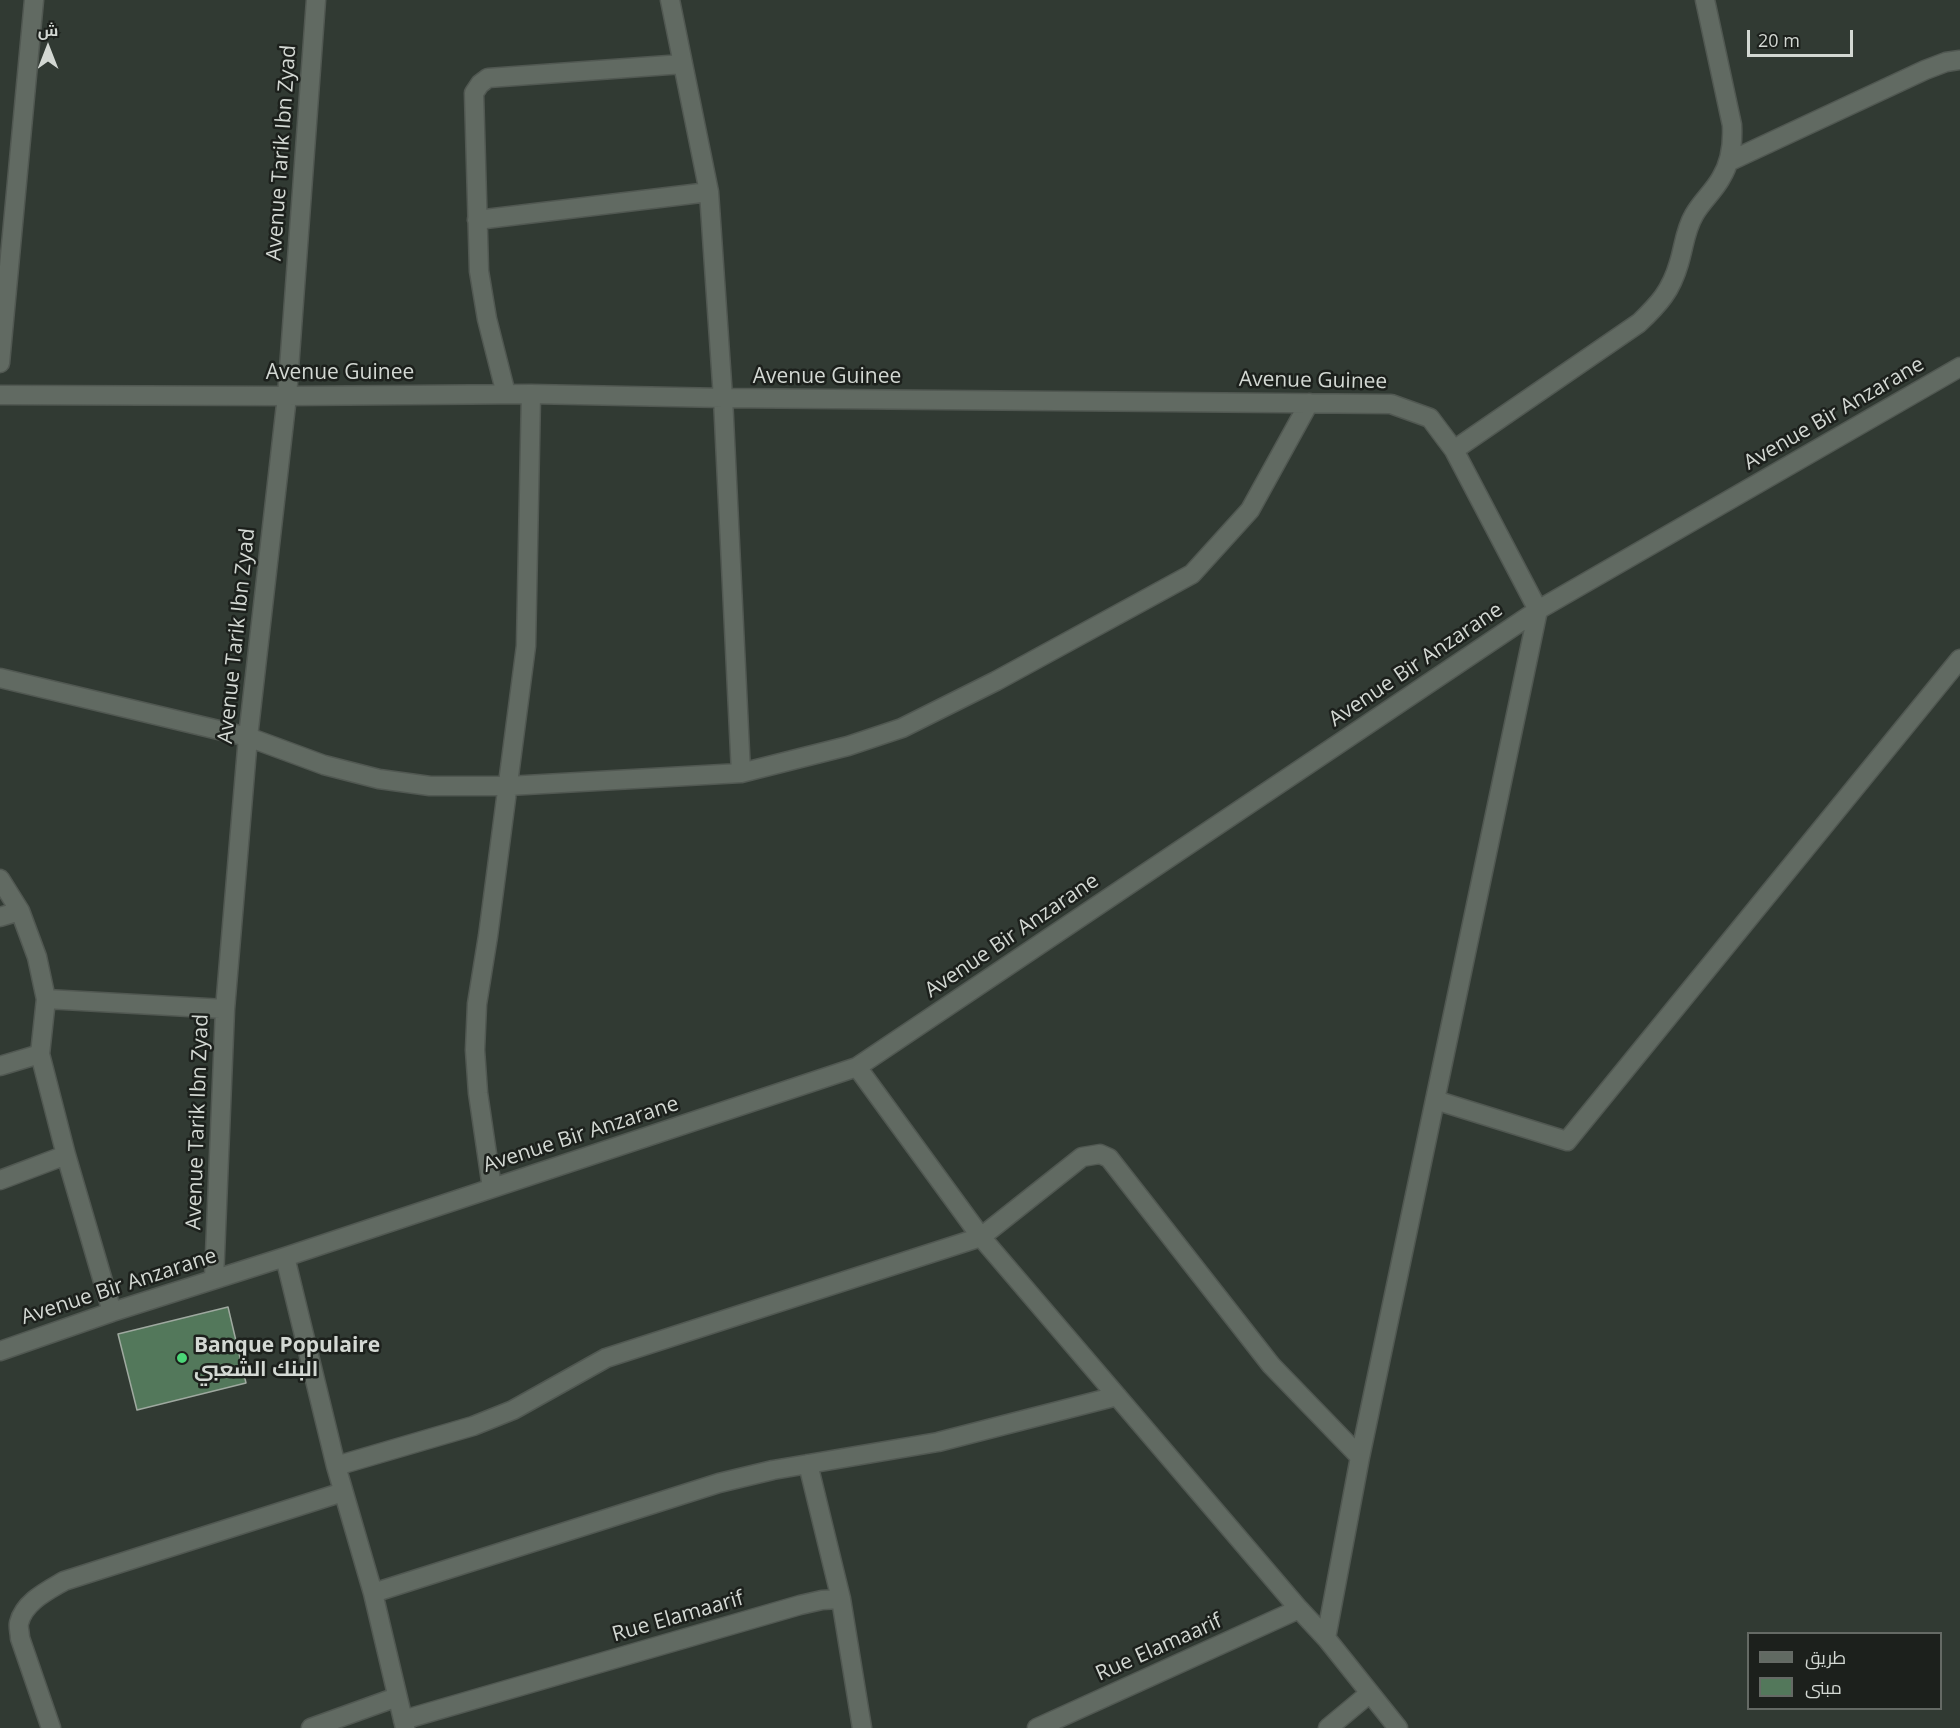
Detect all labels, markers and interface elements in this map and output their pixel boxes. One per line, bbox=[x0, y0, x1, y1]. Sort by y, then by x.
north arrow bbox=[18, 18, 78, 78]
scale bar bbox=[1750, 18, 1856, 56]
text: ش bbox=[38, 19, 58, 41]
text: 20 m bbox=[1758, 28, 1800, 52]
street label: Avenue Tarik Ibn Zyad bbox=[262, 44, 302, 262]
street label: Avenue Bir Anzarane bbox=[1739, 352, 1929, 476]
street label: Avenue Guinee bbox=[266, 360, 414, 386]
street label: Avenue Guinee bbox=[753, 364, 901, 390]
street label: Avenue Guinee bbox=[1239, 367, 1387, 395]
street label: Avenue Tarik Ibn Zyad bbox=[213, 527, 261, 745]
street label: Avenue Bir Anzarane bbox=[1324, 597, 1508, 733]
street label: Avenue Bir Anzarane bbox=[920, 868, 1104, 1004]
street label: Avenue Tarik Ibn Zyad bbox=[182, 1013, 214, 1231]
street label: Avenue Bir Anzarane bbox=[480, 1091, 682, 1179]
street label: Avenue Bir Anzarane bbox=[18, 1243, 220, 1331]
place label: Banque Populaire البنك الشعبي bbox=[194, 1333, 380, 1383]
marker: Banque Populaire البنك الشعبي bbox=[175, 1351, 189, 1365]
street label: Rue Elamaarif bbox=[609, 1586, 747, 1648]
street label: Rue Elamaarif bbox=[1092, 1609, 1226, 1687]
legend bbox=[1747, 1632, 1942, 1710]
text: طريق bbox=[1805, 1645, 1846, 1669]
text: مبنى bbox=[1805, 1675, 1842, 1699]

